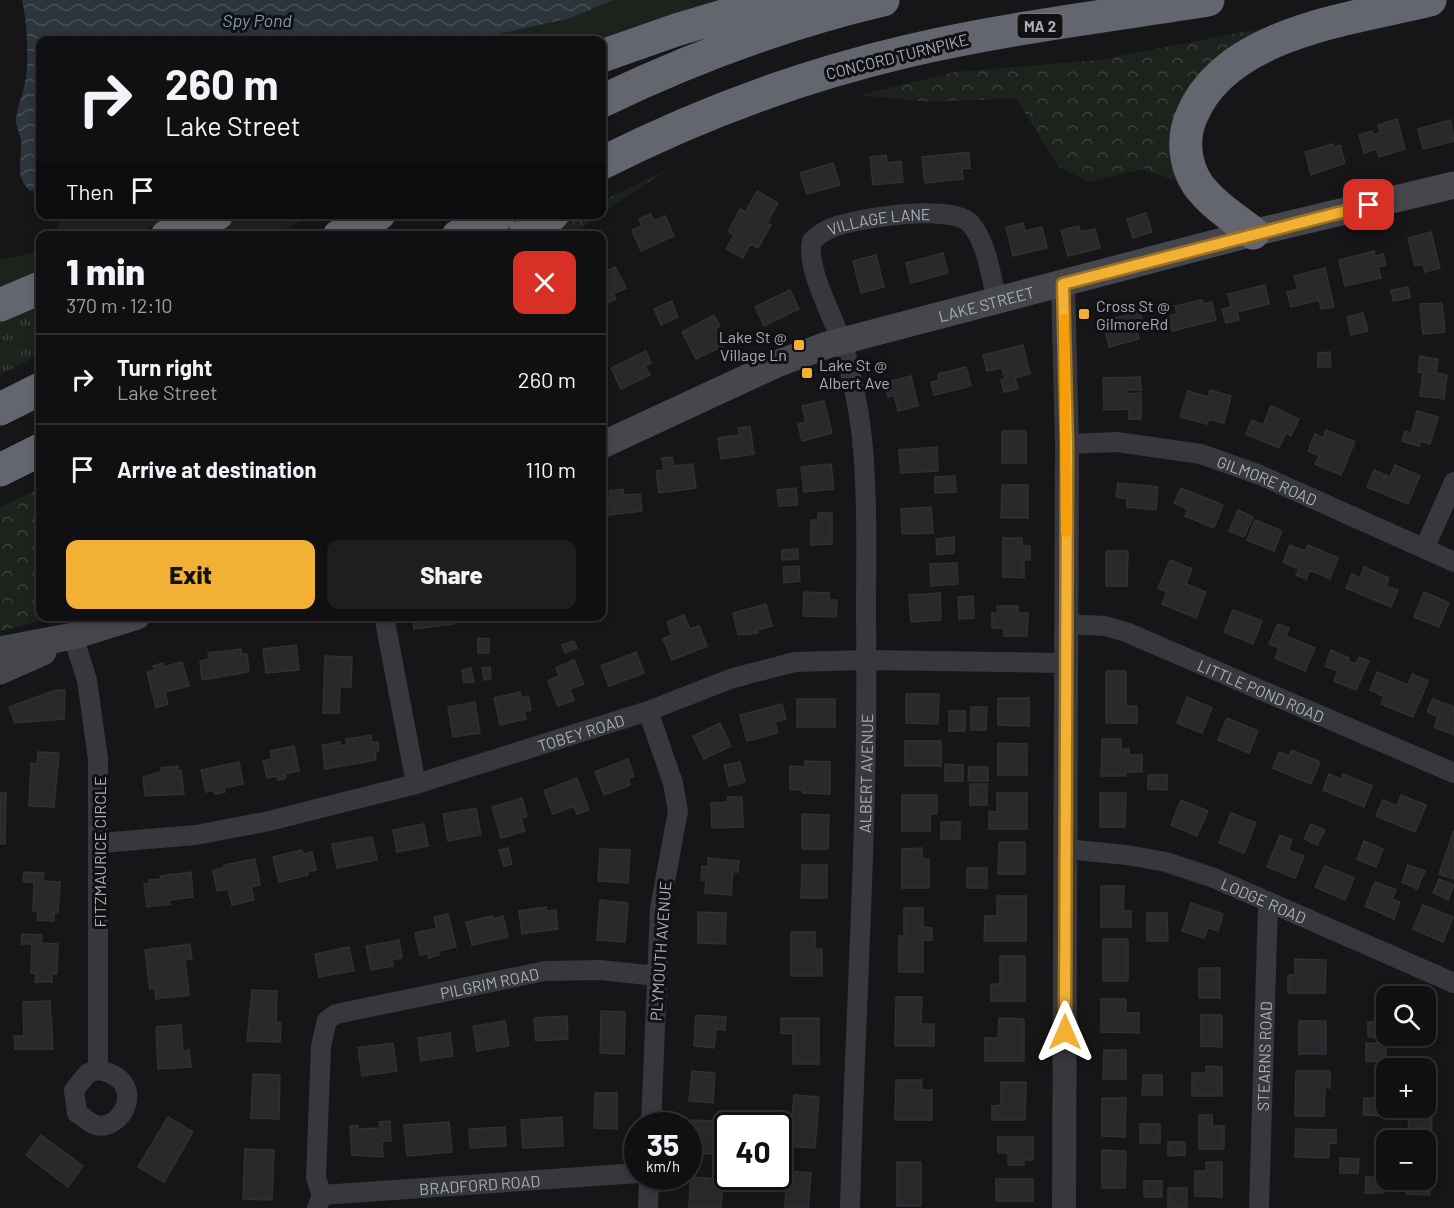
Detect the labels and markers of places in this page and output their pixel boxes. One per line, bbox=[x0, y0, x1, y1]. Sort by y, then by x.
pin bbox=[1343, 179, 1394, 230]
place label: Cross St @ GilmoreRd bbox=[1096, 296, 1170, 333]
marker: Cross St @ GilmoreRd bbox=[1077, 307, 1091, 321]
place label: Lake St @ Village Ln bbox=[719, 327, 787, 364]
marker: Lake St @ Village Ln bbox=[792, 338, 806, 352]
place label: Lake St @ Albert Ave bbox=[819, 355, 890, 392]
marker: Lake St @ Albert Ave bbox=[800, 366, 814, 380]

